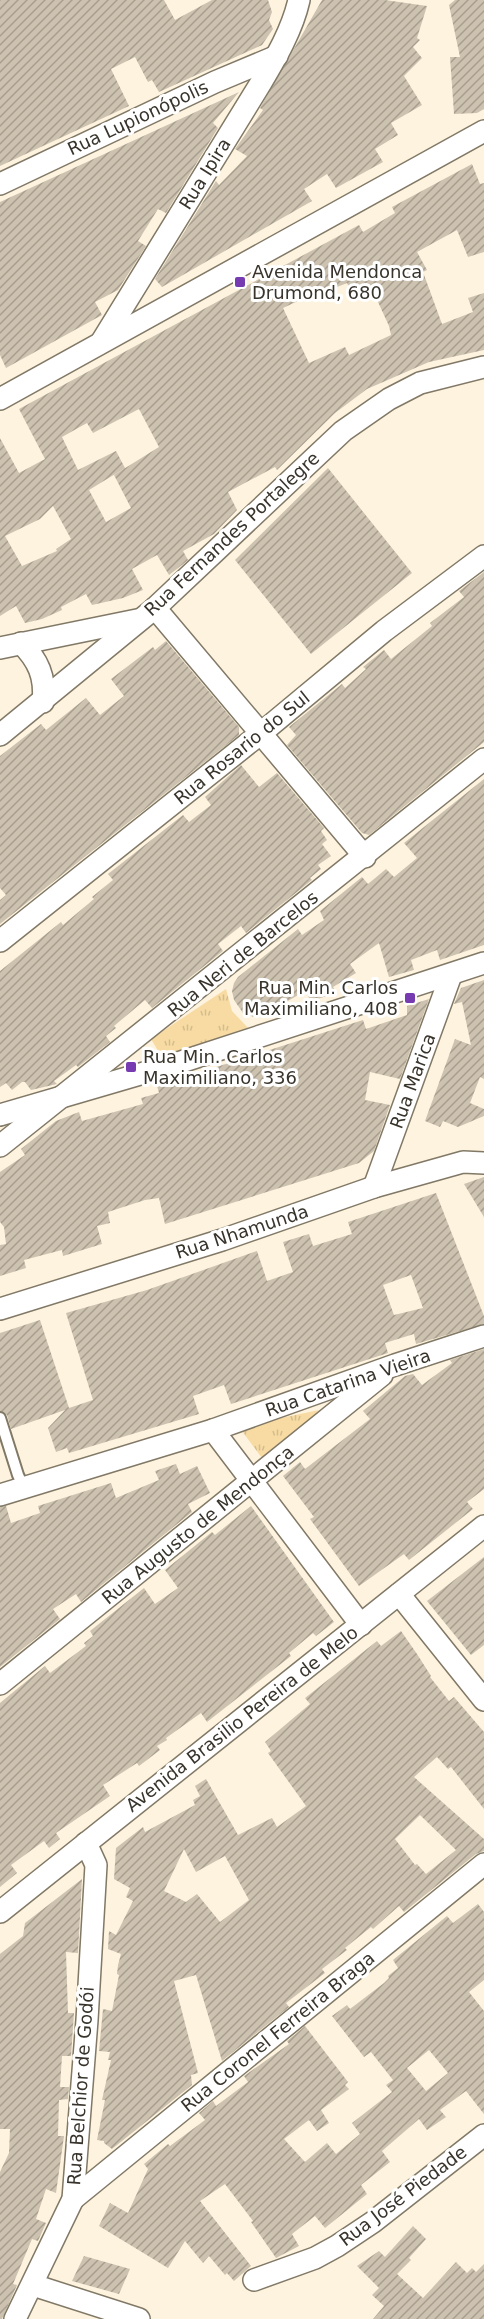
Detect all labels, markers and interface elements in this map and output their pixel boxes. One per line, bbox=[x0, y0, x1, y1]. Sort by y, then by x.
street label: Rua Lupionópolis bbox=[64, 76, 211, 159]
street label: Rua Ipira bbox=[174, 134, 235, 213]
place label: Avenida Mendonca Drumond, 680 bbox=[252, 261, 422, 303]
marker: Avenida Mendonca Drumond, 680 bbox=[233, 275, 247, 289]
street label: Rua Fernandes Portalegre bbox=[140, 447, 323, 620]
street label: Rua Rosario do Sul bbox=[170, 687, 314, 809]
street label: Rua Neri de Barcelos bbox=[163, 886, 322, 1021]
place label: Rua Min. Carlos Maximiliano, 408 bbox=[244, 977, 398, 1019]
marker: Rua Min. Carlos Maximiliano, 408 bbox=[403, 991, 417, 1005]
street label: Rua Marica bbox=[386, 1030, 439, 1131]
place label: Rua Min. Carlos Maximiliano, 336 bbox=[143, 1046, 297, 1088]
marker: Rua Min. Carlos Maximiliano, 336 bbox=[124, 1060, 138, 1074]
street label: Rua Nhamunda bbox=[173, 1200, 311, 1263]
street label: Rua Catarina Vieira bbox=[262, 1344, 433, 1421]
street label: Rua Augusto de Mendonça bbox=[98, 1441, 298, 1608]
street label: Avenida Brasilio Pereira de Melo bbox=[121, 1621, 362, 1816]
street label: Rua Coronel Ferreira Braga bbox=[177, 1947, 379, 2116]
street label: Rua Belchior de Godói bbox=[63, 1986, 98, 2186]
street label: Rua José Piedade bbox=[335, 2141, 470, 2250]

